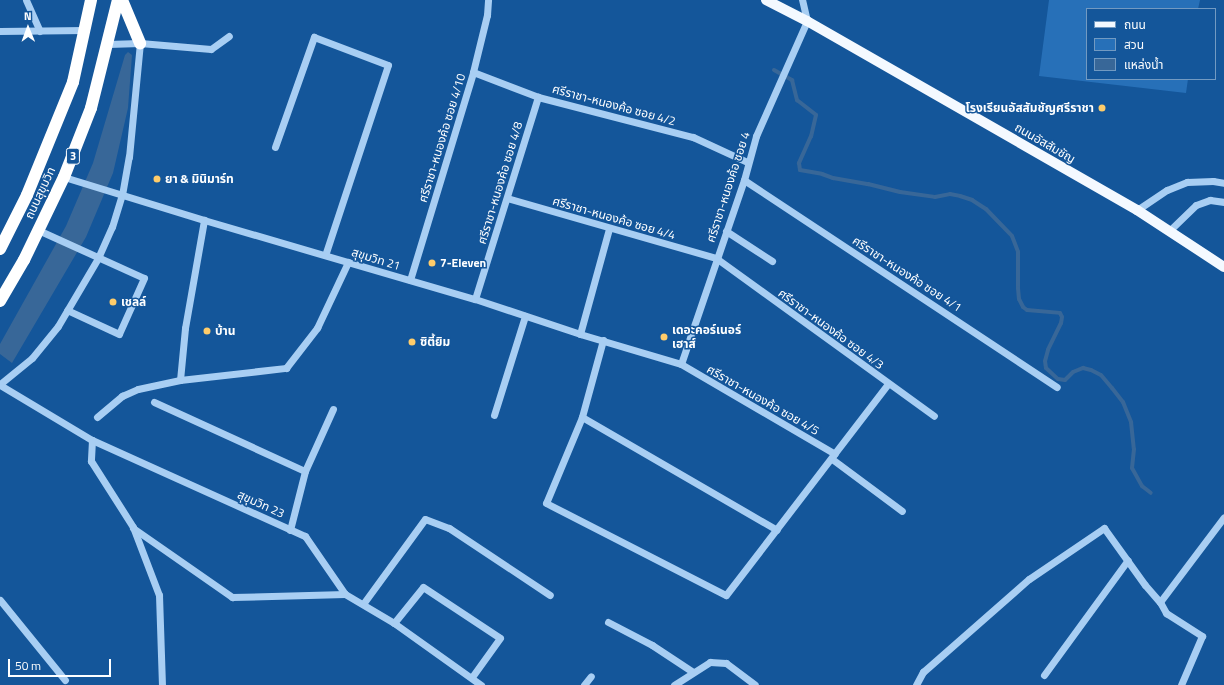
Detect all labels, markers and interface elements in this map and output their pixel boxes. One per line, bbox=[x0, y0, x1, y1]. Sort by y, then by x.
north arrow bbox=[8, 8, 48, 48]
text: N bbox=[24, 8, 32, 24]
legend bbox=[1086, 8, 1216, 80]
text: ถนน bbox=[1124, 15, 1146, 34]
text: สวน bbox=[1124, 35, 1144, 54]
text: แหล่งน้ำ bbox=[1124, 55, 1163, 74]
street label: ศรีราชา-หนองค้อ ซอย 4/10 bbox=[416, 72, 468, 204]
street label: ศรีราชา-หนองค้อ ซอย 4/2 bbox=[551, 82, 677, 128]
place label: โรงเรียนอัสสัมชัญศรีราชา bbox=[966, 101, 1094, 115]
marker: โรงเรียนอัสสัมชัญศรีราชา bbox=[1097, 103, 1107, 113]
street label: ศรีราชา-หนองค้อ ซอย 4/8 bbox=[475, 120, 525, 246]
street label: ถนนอัสสัมชัญ bbox=[1012, 120, 1078, 166]
street label: ศรีราชา-หนองค้อ ซอย 4 bbox=[703, 130, 753, 244]
road number: 3 bbox=[65, 147, 81, 165]
street label: ถนนสุขุมวิท bbox=[22, 165, 58, 221]
place label: ยา & มินิมาร์ท bbox=[165, 172, 234, 186]
marker: ยา & มินิมาร์ท bbox=[152, 174, 162, 184]
street label: ศรีราชา-หนองค้อ ซอย 4/4 bbox=[551, 194, 677, 242]
street label: ศรีราชา-หนองค้อ ซอย 4/1 bbox=[850, 233, 964, 315]
street label: สุขุมวิท 21 bbox=[350, 245, 402, 273]
place label: 7-Eleven bbox=[440, 256, 486, 270]
marker: 7-Eleven bbox=[427, 258, 437, 268]
street label: ศรีราชา-หนองค้อ ซอย 4/3 bbox=[775, 286, 887, 372]
place label: เชลล์ bbox=[121, 295, 146, 309]
marker: เชลล์ bbox=[108, 297, 118, 307]
place label: เดอะคอร์เนอร์ เฮาส์ bbox=[672, 323, 741, 351]
place label: บ้าน bbox=[215, 324, 236, 338]
marker: บ้าน bbox=[202, 326, 212, 336]
marker: เดอะคอร์เนอร์ เฮาส์ bbox=[659, 332, 669, 342]
place label: ซิตี้ยิม bbox=[420, 335, 450, 349]
marker: ซิตี้ยิม bbox=[407, 337, 417, 347]
street label: ศรีราชา-หนองค้อ ซอย 4/5 bbox=[704, 362, 822, 438]
street label: สุขุมวิท 23 bbox=[235, 487, 287, 521]
scale bar bbox=[10, 651, 113, 677]
text: 50 m bbox=[15, 656, 41, 675]

